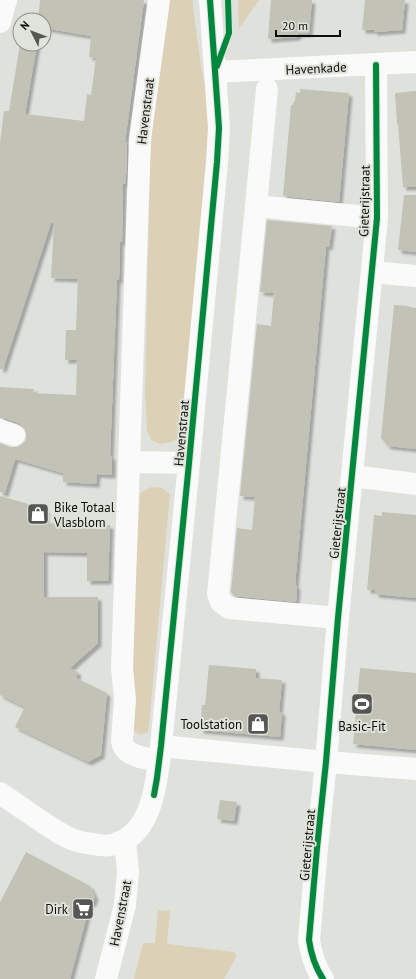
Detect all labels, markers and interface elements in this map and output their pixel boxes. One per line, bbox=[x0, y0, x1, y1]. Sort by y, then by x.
north arrow bbox=[12, 12, 52, 52]
scale bar bbox=[276, 12, 340, 38]
text: N bbox=[17, 18, 32, 33]
text: 20 m bbox=[282, 18, 308, 33]
street label: Havenkade bbox=[285, 58, 347, 79]
street label: Havenstraat bbox=[133, 76, 158, 145]
street label: Gieterijstraat bbox=[355, 164, 374, 237]
street label: Havenstraat bbox=[170, 399, 193, 467]
street label: Gieterijstraat bbox=[325, 486, 350, 560]
place label: Bike Totaal Vlasblom bbox=[53, 499, 115, 531]
shop icon: Bike Totaal Vlasblom bbox=[25, 501, 51, 527]
sports icon: Basic-Fit bbox=[349, 691, 375, 717]
shop icon: Toolstation bbox=[245, 711, 271, 737]
place label: Toolstation bbox=[180, 716, 242, 733]
place label: Basic-Fit bbox=[338, 718, 386, 735]
street label: Gieterijstraat bbox=[296, 808, 319, 882]
street label: Havenstraat bbox=[106, 878, 135, 947]
supermarket icon: Dirk bbox=[70, 896, 96, 922]
place label: Dirk bbox=[45, 901, 69, 918]

